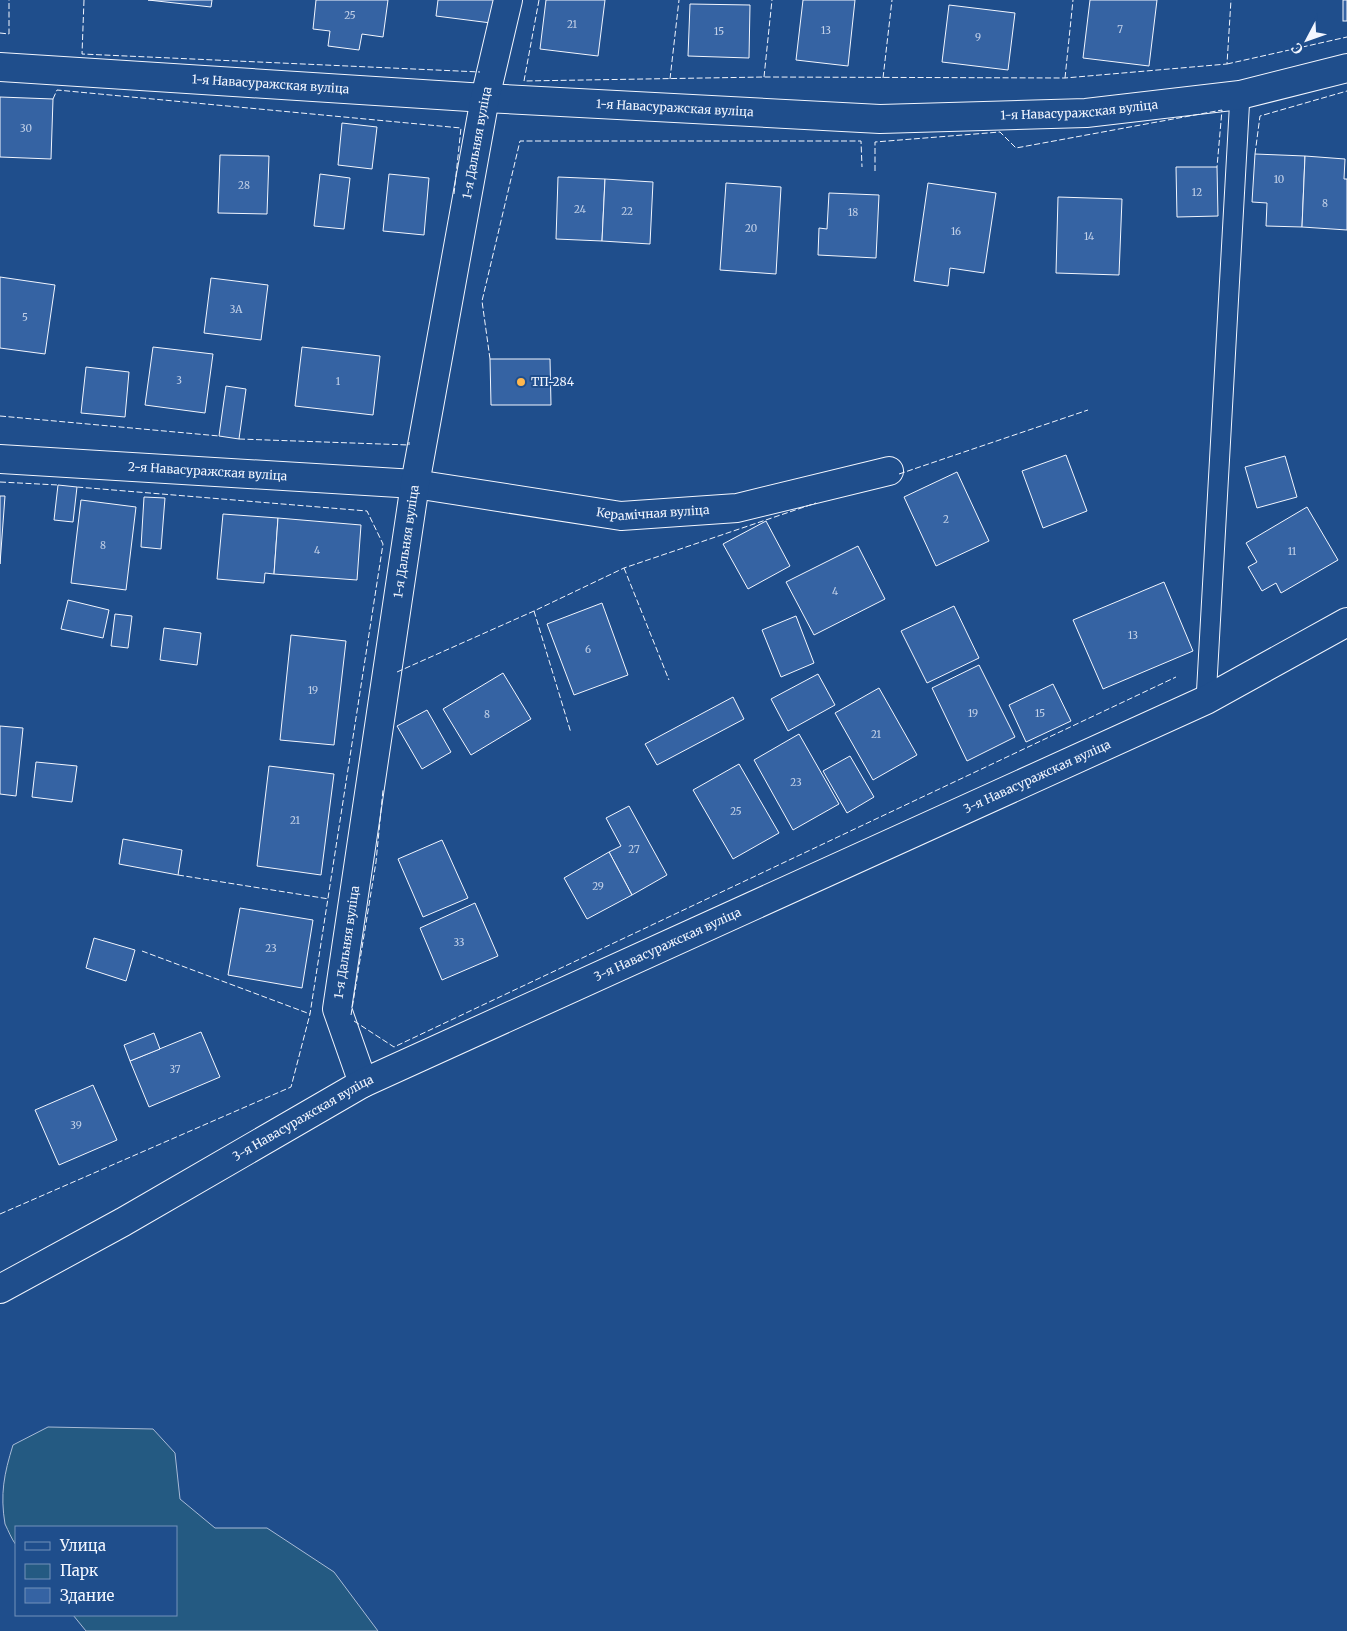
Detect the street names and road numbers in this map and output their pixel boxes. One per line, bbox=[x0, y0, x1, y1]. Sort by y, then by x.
street label: 1-я Навасуражская вуліца bbox=[191, 71, 350, 96]
street label: 1-я Дальняя вуліца bbox=[459, 84, 495, 200]
street label: 1-я Навасуражская вуліца bbox=[596, 96, 755, 119]
street label: 1-я Навасуражская вуліца bbox=[1000, 97, 1159, 122]
street label: 2-я Навасуражская вуліца bbox=[128, 459, 288, 483]
street label: 1-я Дальняя вуліца bbox=[390, 483, 422, 599]
street label: Керамічная вуліца bbox=[595, 502, 710, 523]
street label: 3-я Навасуражская вуліца bbox=[961, 736, 1113, 816]
street label: 1-я Дальняя вуліца bbox=[331, 884, 362, 1000]
street label: 3-я Навасуражская вуліца bbox=[592, 904, 744, 984]
street label: 3-я Навасуражская вуліца bbox=[230, 1071, 376, 1164]

